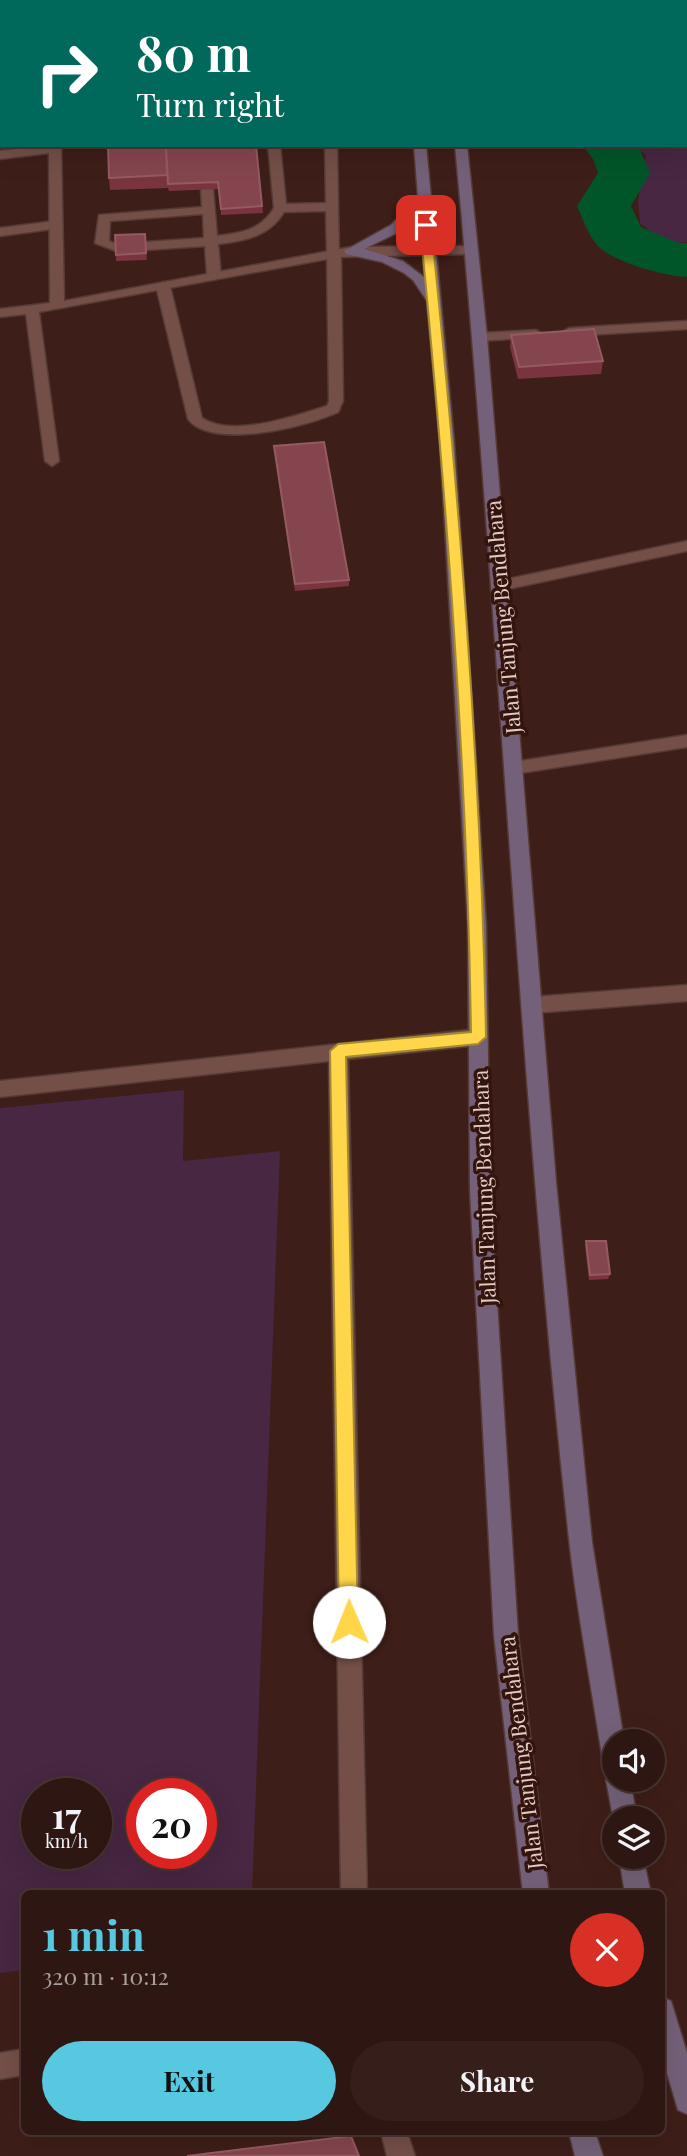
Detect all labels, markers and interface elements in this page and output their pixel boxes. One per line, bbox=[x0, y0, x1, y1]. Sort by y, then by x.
text: 80 m bbox=[136, 19, 251, 84]
icon: right bbox=[21, 28, 112, 119]
text: Turn right bbox=[136, 82, 284, 125]
pin bbox=[396, 195, 456, 255]
icon: arrive bbox=[407, 206, 445, 244]
street label: Jalan Tanjung Bendahara bbox=[478, 499, 526, 736]
street label: Jalan Tanjung Bendahara bbox=[465, 1069, 501, 1306]
position arrow bbox=[312, 1585, 386, 1659]
street label: Jalan Tanjung Bendahara bbox=[492, 1634, 548, 1872]
map controls bbox=[602, 1729, 665, 1869]
button: sound bbox=[602, 1729, 665, 1792]
speed limit sign: 20 bbox=[126, 1778, 217, 1869]
text: 17 bbox=[52, 1791, 81, 1838]
button: layers bbox=[602, 1806, 665, 1869]
text: km/h bbox=[45, 1829, 88, 1853]
text: 1 min bbox=[42, 1906, 145, 1962]
button: close bbox=[570, 1913, 644, 1987]
text: 320 m · 10:12 bbox=[42, 1960, 169, 1991]
button: Exit bbox=[42, 2041, 336, 2121]
button: Share bbox=[350, 2041, 644, 2121]

